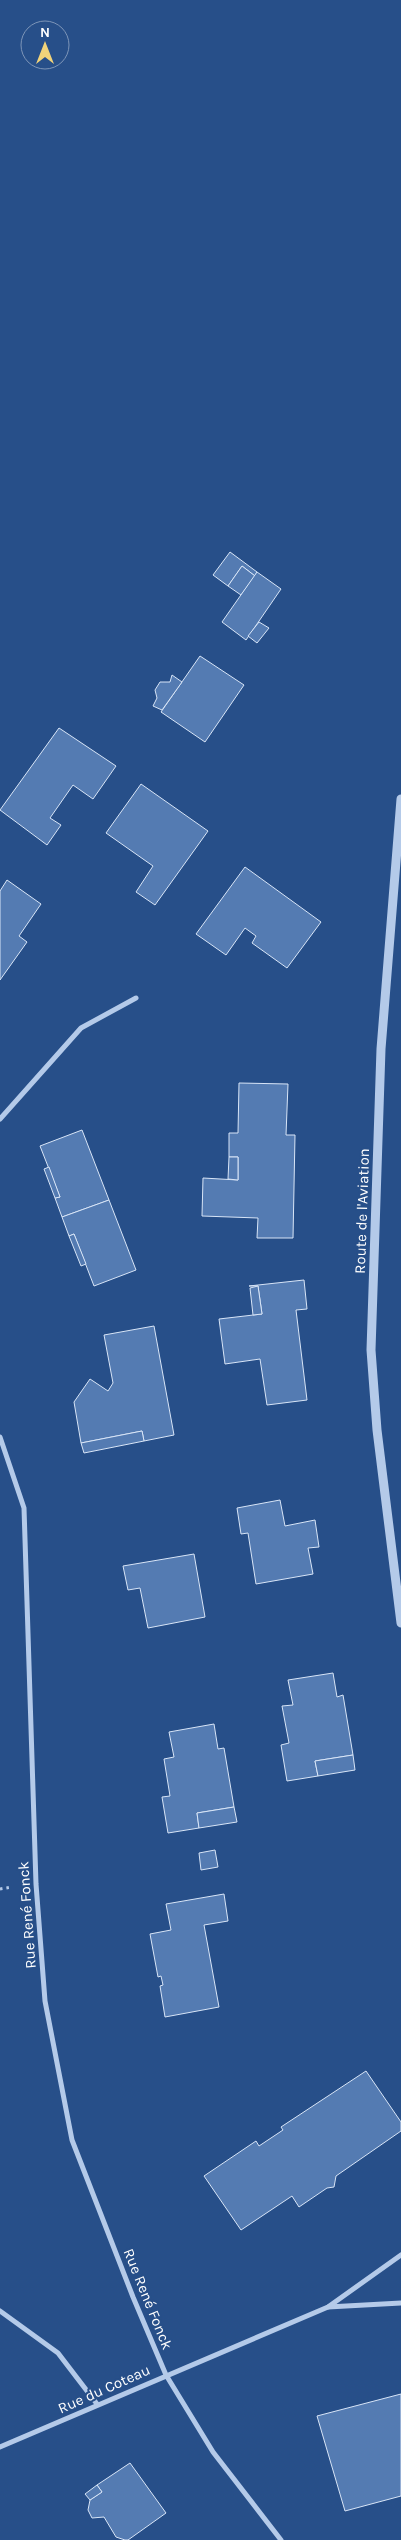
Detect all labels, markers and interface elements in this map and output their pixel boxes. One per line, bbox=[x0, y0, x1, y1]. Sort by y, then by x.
north arrow bbox=[20, 20, 70, 70]
text: N bbox=[40, 24, 50, 41]
street label: Route de l'Aviation bbox=[351, 1148, 373, 1274]
street label: Rue René Fonck bbox=[14, 1861, 40, 1969]
street label: Rue René Fonck bbox=[119, 2246, 177, 2352]
street label: Rue du Coteau bbox=[55, 2361, 153, 2417]

